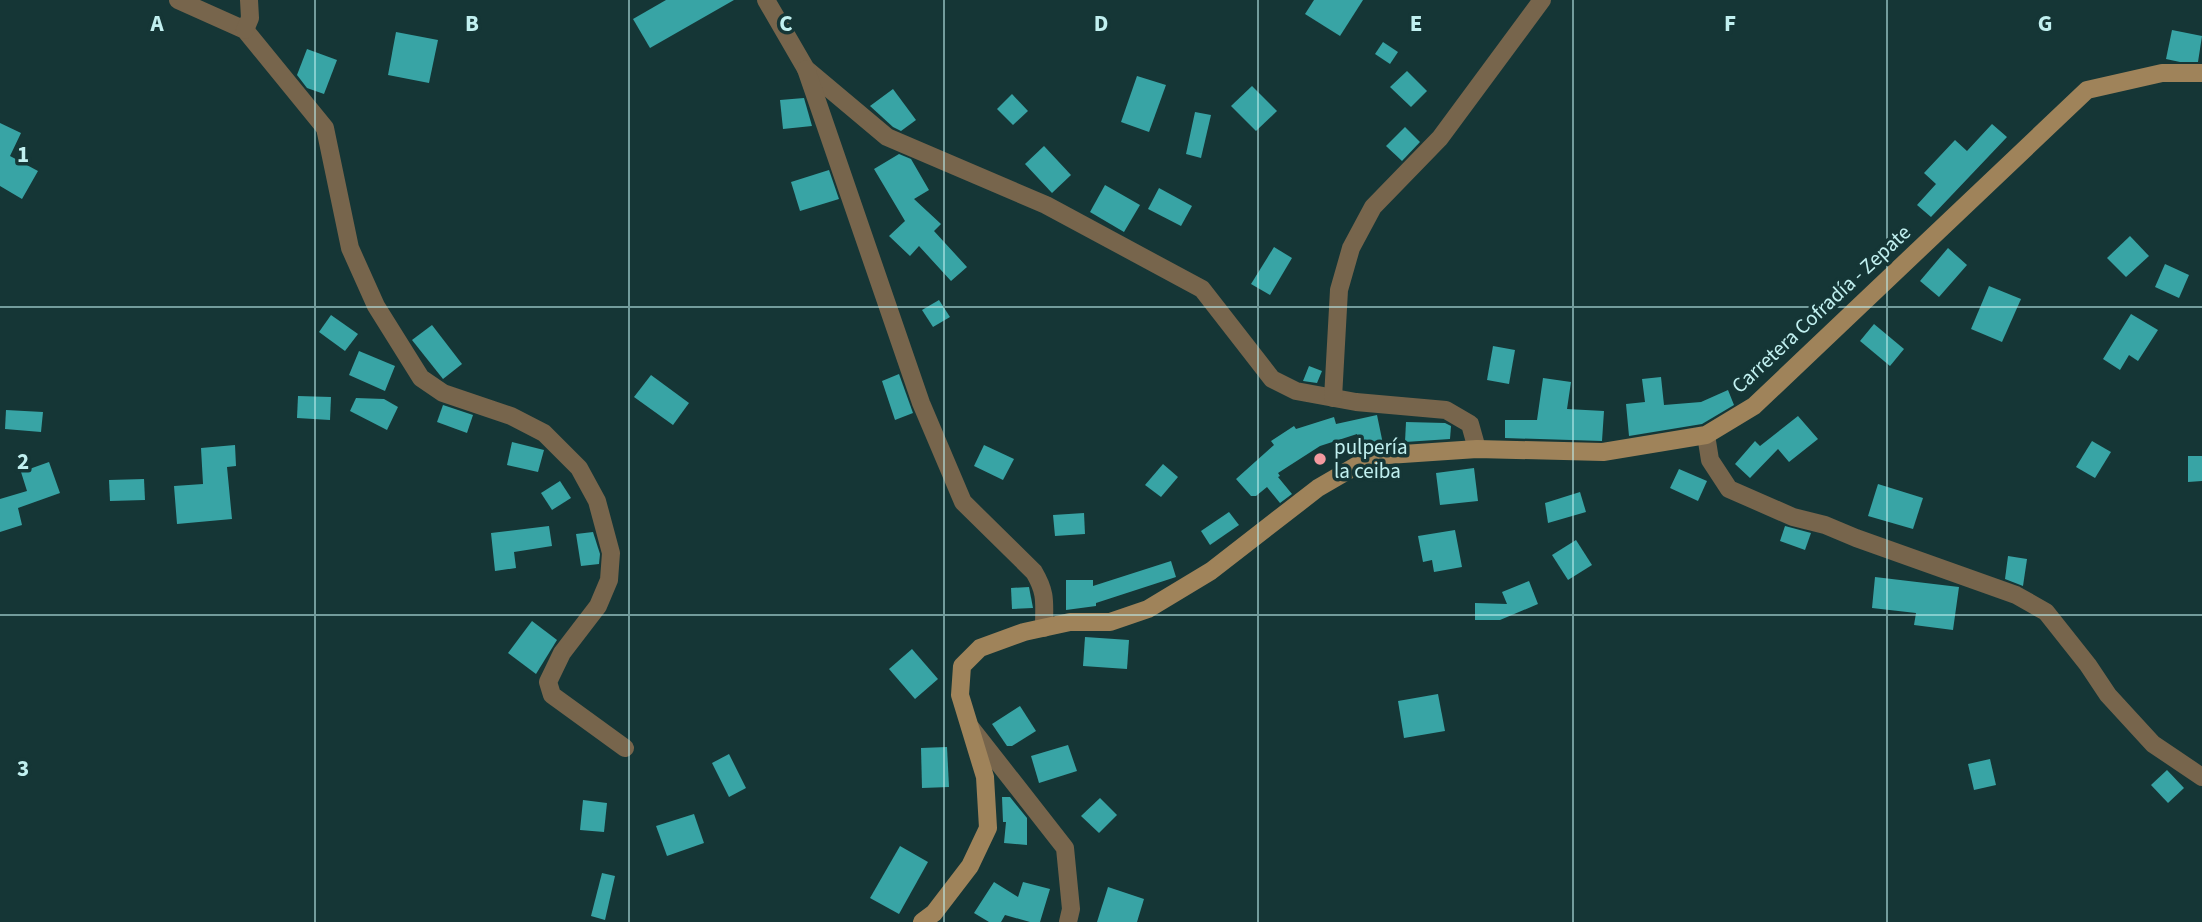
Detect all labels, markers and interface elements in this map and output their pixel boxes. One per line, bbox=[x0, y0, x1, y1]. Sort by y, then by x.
text: A bbox=[149, 7, 164, 40]
text: B bbox=[465, 7, 479, 40]
text: C bbox=[779, 7, 793, 40]
text: D bbox=[1094, 7, 1108, 40]
text: E bbox=[1410, 7, 1422, 40]
text: F bbox=[1724, 7, 1736, 40]
text: G bbox=[2038, 7, 2052, 40]
text: 1 bbox=[17, 138, 29, 171]
street label: Carretera Cofradía - Zepate bbox=[1725, 218, 1917, 400]
place label: pulpería la ceiba bbox=[1334, 432, 1408, 486]
text: 2 bbox=[17, 445, 29, 478]
marker: pulpería la ceiba bbox=[1312, 451, 1328, 467]
text: 3 bbox=[17, 752, 29, 785]

